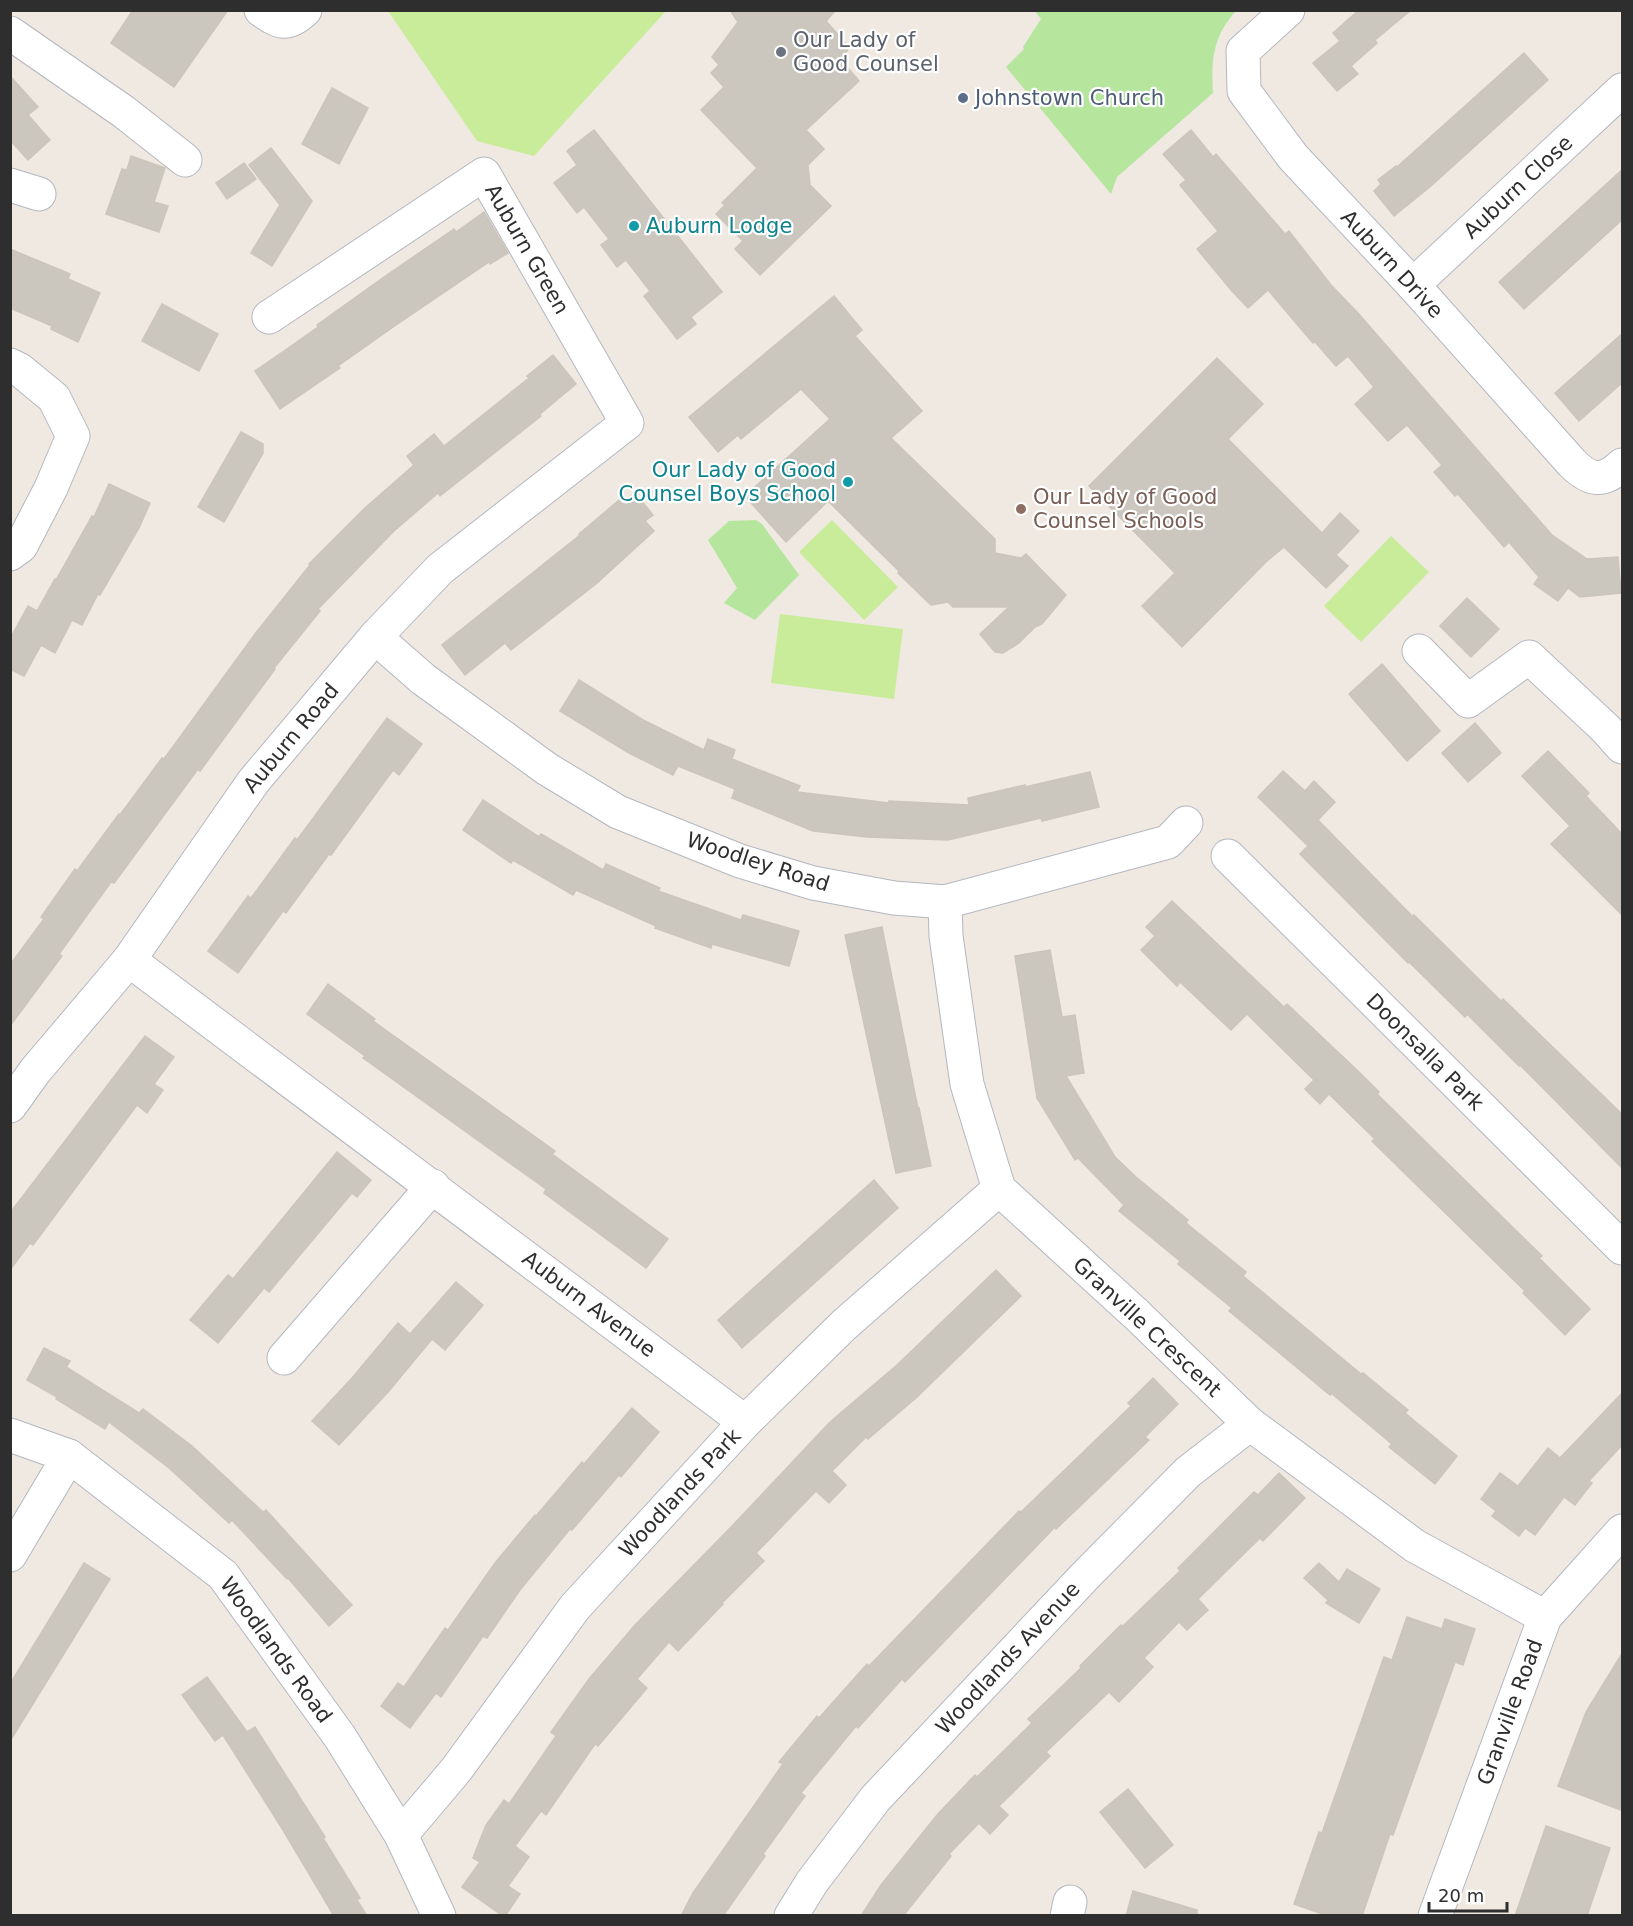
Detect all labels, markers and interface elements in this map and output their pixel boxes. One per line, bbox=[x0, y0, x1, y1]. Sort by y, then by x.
place label: Our Lady of Good Counsel bbox=[793, 28, 939, 76]
marker: Our Lady of Good Counsel bbox=[774, 45, 788, 59]
place label: Johnstown Church bbox=[973, 86, 1164, 110]
marker: Johnstown Church bbox=[956, 91, 970, 105]
street label: Auburn Close bbox=[1459, 131, 1577, 243]
street label: Auburn Green bbox=[480, 180, 574, 318]
street label: Auburn Drive bbox=[1336, 205, 1448, 323]
place label: Auburn Lodge bbox=[646, 214, 792, 238]
marker: Auburn Lodge bbox=[627, 219, 641, 233]
place label: Our Lady of Good Counsel Boys School bbox=[618, 458, 836, 506]
marker: Our Lady of Good Counsel Boys School bbox=[841, 475, 855, 489]
place label: Our Lady of Good Counsel Schools bbox=[1033, 485, 1217, 533]
marker: Our Lady of Good Counsel Schools bbox=[1014, 502, 1028, 516]
street label: Auburn Road bbox=[238, 678, 344, 798]
street label: Woodley Road bbox=[683, 828, 833, 896]
street label: Doonsalla Park bbox=[1362, 989, 1489, 1116]
street label: Auburn Avenue bbox=[518, 1246, 660, 1362]
street label: Granville Crescent bbox=[1068, 1252, 1226, 1402]
street label: Woodlands Park bbox=[614, 1423, 746, 1562]
street label: Woodlands Road bbox=[215, 1572, 337, 1728]
street label: Woodlands Avenue bbox=[931, 1577, 1085, 1739]
street label: Granville Road bbox=[1473, 1636, 1547, 1788]
scale bar bbox=[1429, 1875, 1507, 1913]
text: 20 m bbox=[1438, 1885, 1484, 1906]

